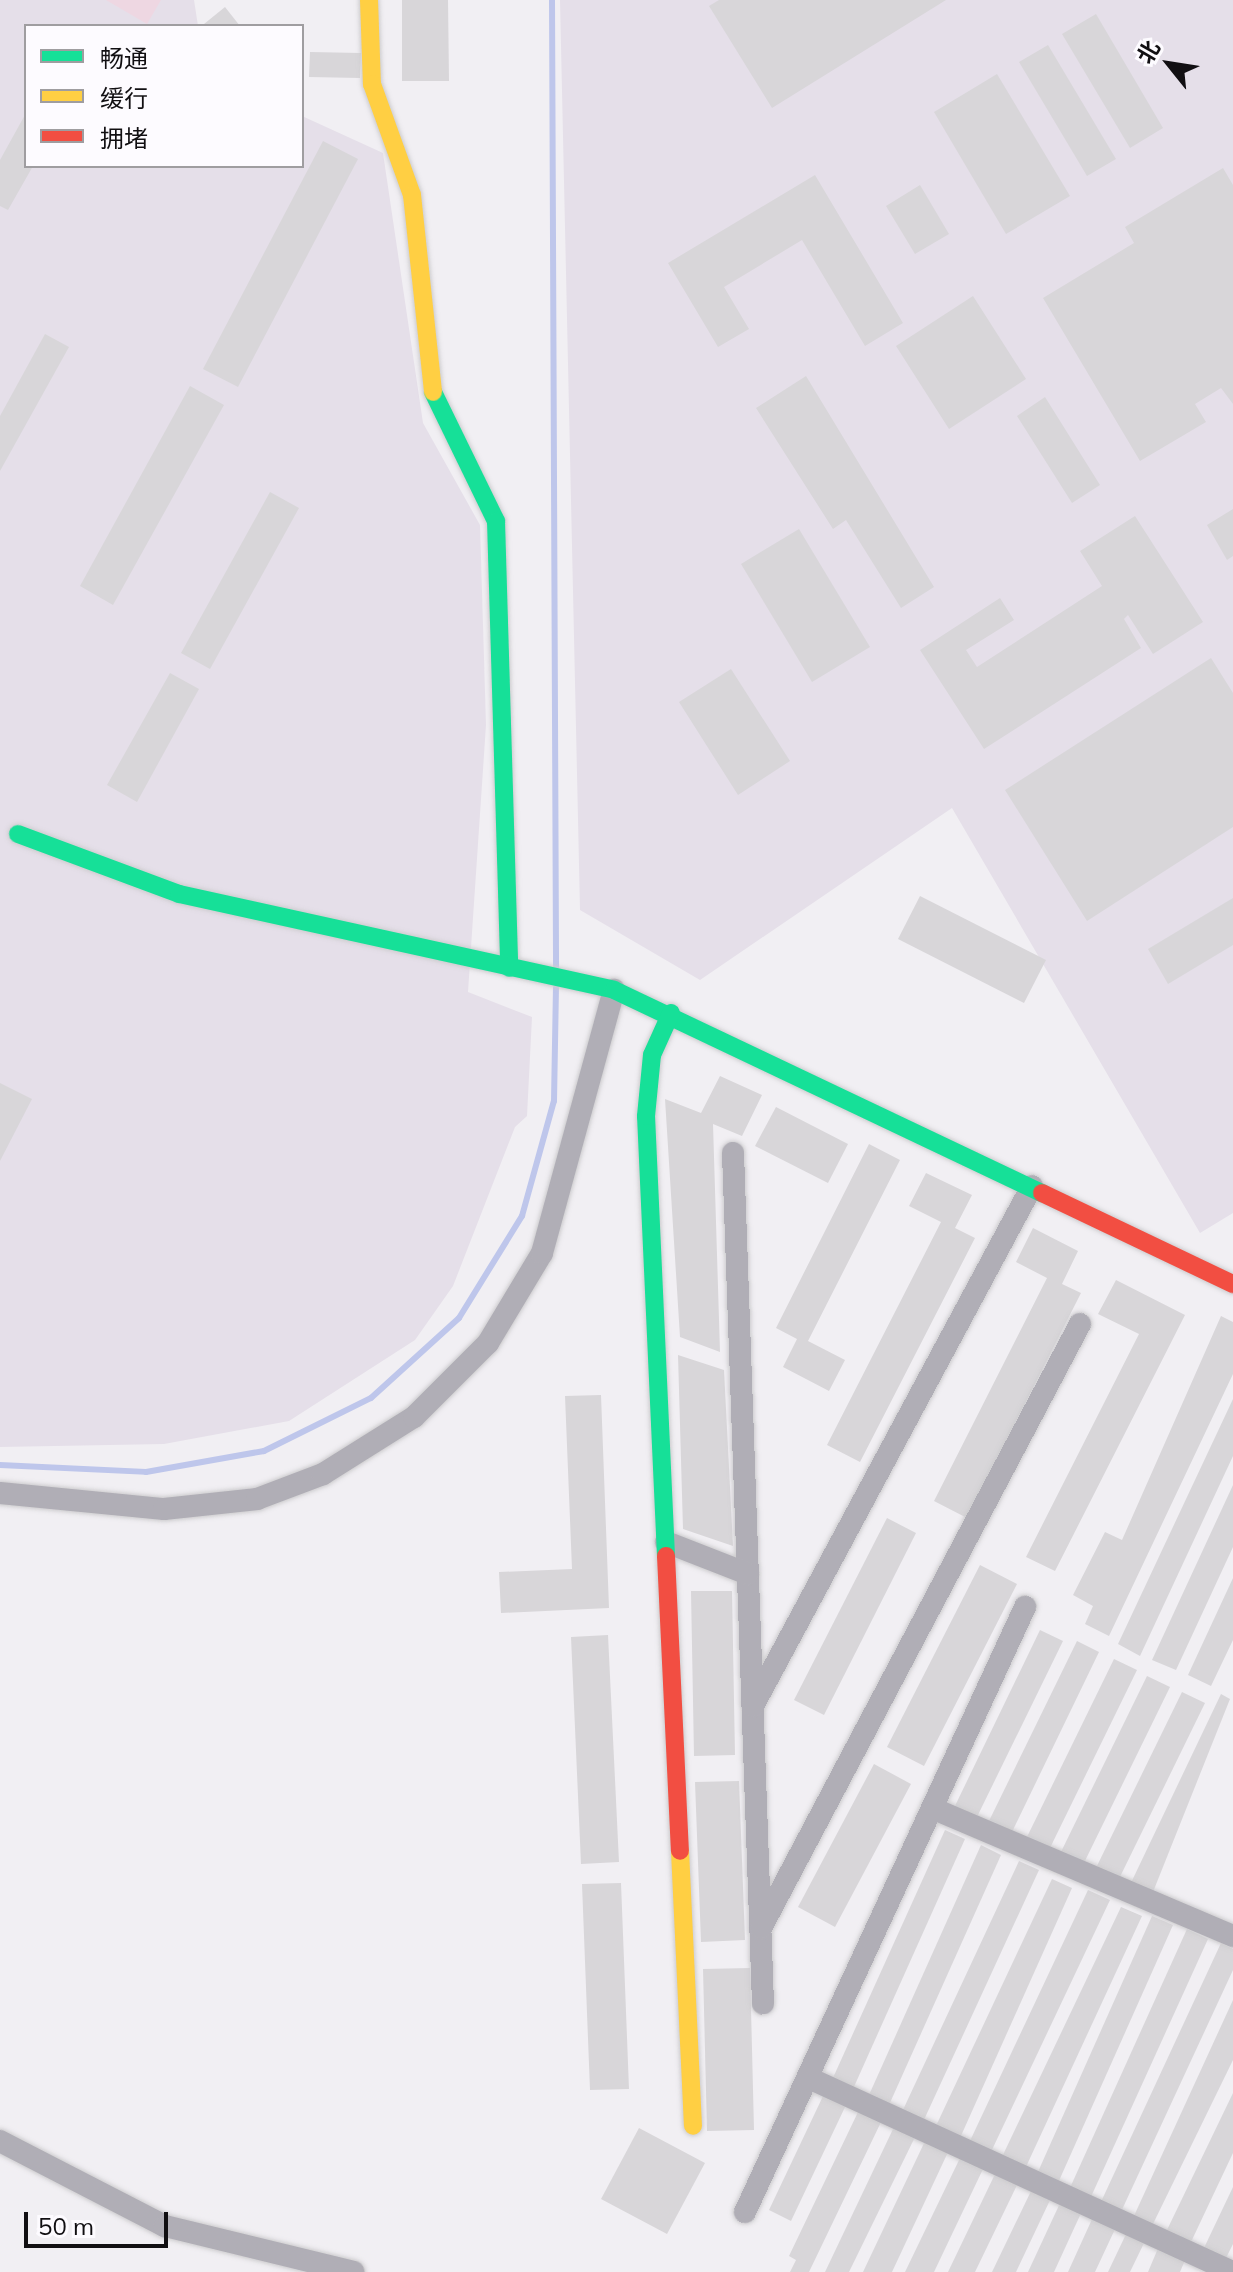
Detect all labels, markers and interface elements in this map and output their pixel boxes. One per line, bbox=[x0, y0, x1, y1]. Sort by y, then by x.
legend bbox=[24, 24, 304, 168]
north arrow bbox=[1129, 24, 1209, 104]
text: 北 bbox=[1131, 35, 1166, 69]
text: 畅通 bbox=[100, 43, 148, 73]
text: 缓行 bbox=[100, 83, 148, 113]
text: 拥堵 bbox=[100, 123, 148, 153]
scale bar bbox=[28, 2196, 172, 2246]
text: 50 m bbox=[38, 2211, 94, 2241]

